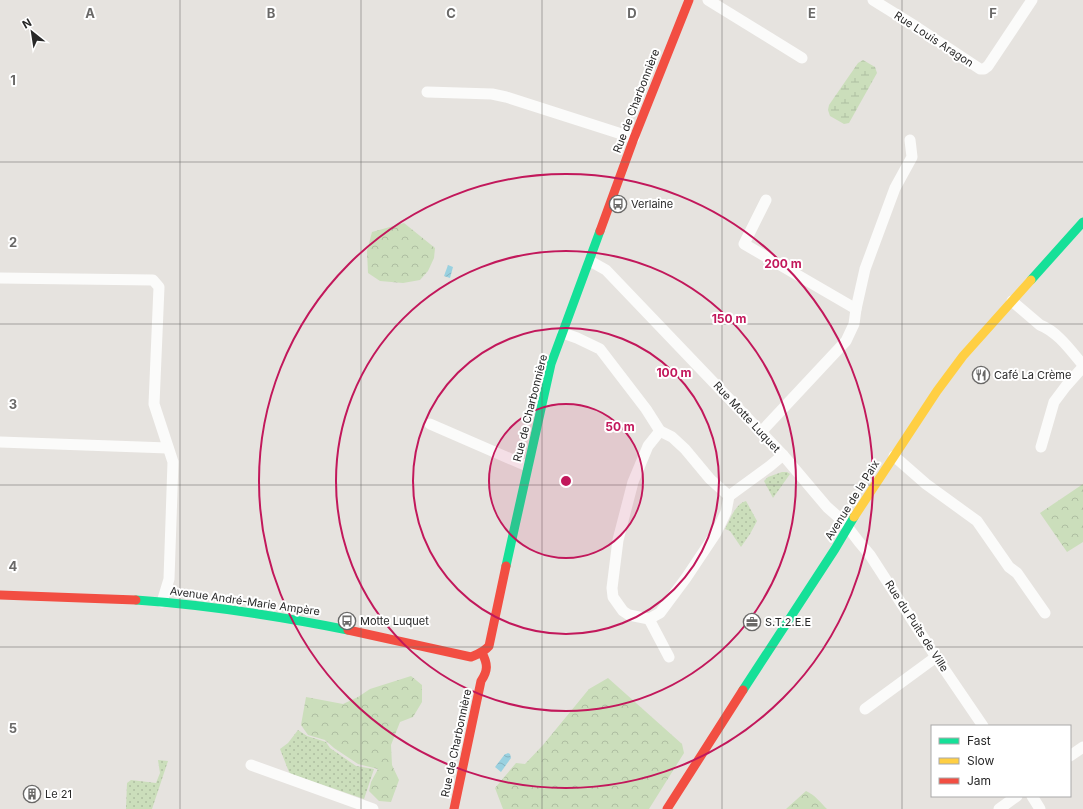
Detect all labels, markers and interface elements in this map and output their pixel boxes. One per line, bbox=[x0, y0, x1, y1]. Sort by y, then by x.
text: A bbox=[85, 5, 95, 21]
text: B bbox=[267, 5, 276, 21]
text: C bbox=[446, 5, 456, 21]
text: D bbox=[627, 5, 637, 21]
text: E bbox=[808, 5, 816, 21]
text: F bbox=[989, 5, 997, 21]
street label: Rue Louis Aragon bbox=[892, 8, 976, 70]
north arrow bbox=[12, 12, 52, 52]
text: N bbox=[20, 15, 34, 31]
street label: Rue de Charbonnière bbox=[610, 47, 662, 155]
text: 1 bbox=[10, 72, 16, 88]
bus stop icon: Verlaine bbox=[608, 194, 628, 214]
place label: Verlaine bbox=[631, 197, 673, 211]
text: 2 bbox=[9, 234, 17, 250]
text: 200 m bbox=[764, 256, 802, 271]
text: 150 m bbox=[712, 311, 746, 326]
street label: Rue de Charbonnière bbox=[510, 353, 550, 463]
text: 100 m bbox=[656, 365, 692, 380]
restaurant icon: Café La Crème bbox=[971, 365, 991, 385]
place label: Café La Crème bbox=[994, 368, 1071, 382]
street label: Rue Motte Luquet bbox=[711, 379, 784, 456]
text: 3 bbox=[9, 396, 17, 412]
text: 50 m bbox=[605, 419, 635, 434]
street label: Avenue de la Paix bbox=[822, 457, 882, 543]
centre of rings bbox=[559, 474, 573, 488]
text: 4 bbox=[9, 558, 18, 574]
street label: Rue du Puits de Ville bbox=[882, 578, 952, 674]
street label: Avenue André-Marie Ampère bbox=[169, 584, 321, 618]
bus stop icon: Motte Luquet bbox=[337, 611, 357, 631]
office icon: S.T.2.E.E bbox=[742, 612, 762, 632]
place label: Motte Luquet bbox=[360, 614, 429, 628]
place label: S.T.2.E.E bbox=[765, 615, 811, 629]
street label: Rue de Charbonnière bbox=[438, 688, 474, 798]
text: 5 bbox=[9, 720, 17, 736]
legend bbox=[931, 725, 1071, 797]
text: Fast bbox=[967, 733, 991, 748]
text: Slow bbox=[967, 753, 995, 768]
text: Jam bbox=[967, 773, 991, 788]
building icon: Le 21 bbox=[22, 784, 42, 804]
place label: Le 21 bbox=[45, 787, 72, 801]

